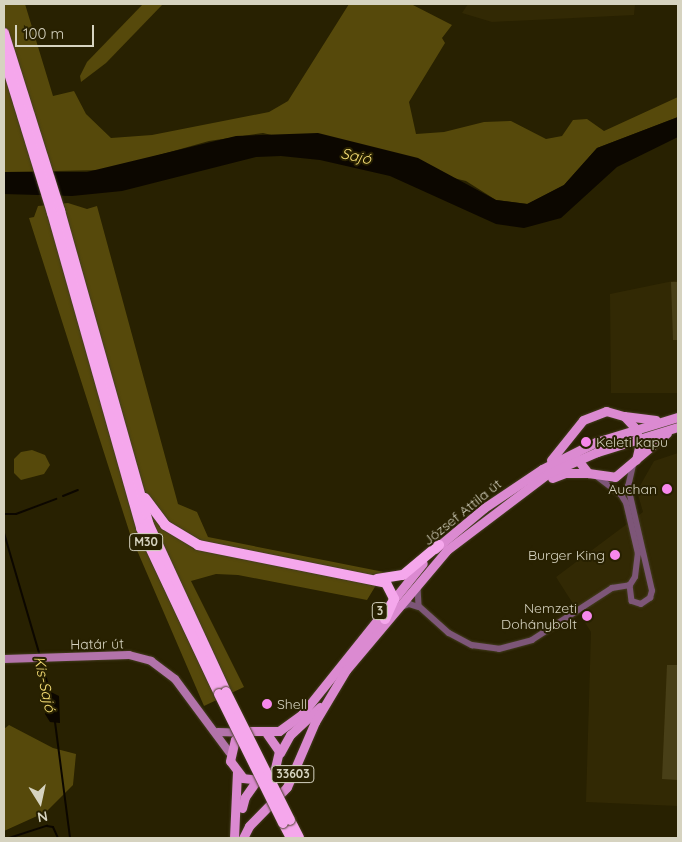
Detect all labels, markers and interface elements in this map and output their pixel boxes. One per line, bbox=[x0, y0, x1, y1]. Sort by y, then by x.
scale bar bbox=[18, 15, 96, 47]
text: 100 m bbox=[23, 24, 64, 43]
water label: Sajó bbox=[339, 144, 373, 168]
place label: Keleti kapu bbox=[596, 434, 668, 450]
marker: Keleti kapu bbox=[580, 436, 592, 448]
street label: József Attila út bbox=[419, 475, 505, 549]
place label: Auchan bbox=[608, 481, 657, 497]
marker: Auchan bbox=[661, 483, 673, 495]
road number: M30 bbox=[128, 532, 164, 552]
place label: Burger King bbox=[528, 547, 605, 563]
marker: Burger King bbox=[609, 549, 621, 561]
place label: Nemzeti Dohánybolt bbox=[501, 600, 577, 632]
road number: 3 bbox=[371, 602, 389, 620]
marker: Nemzeti Dohánybolt bbox=[581, 610, 593, 622]
street label: Határ út bbox=[70, 635, 124, 653]
water label: Kis-Sajó bbox=[30, 654, 60, 714]
place label: Shell bbox=[277, 696, 307, 712]
marker: Shell bbox=[261, 698, 273, 710]
road number: 33603 bbox=[270, 764, 316, 784]
north arrow bbox=[15, 777, 65, 827]
text: N bbox=[36, 807, 49, 827]

